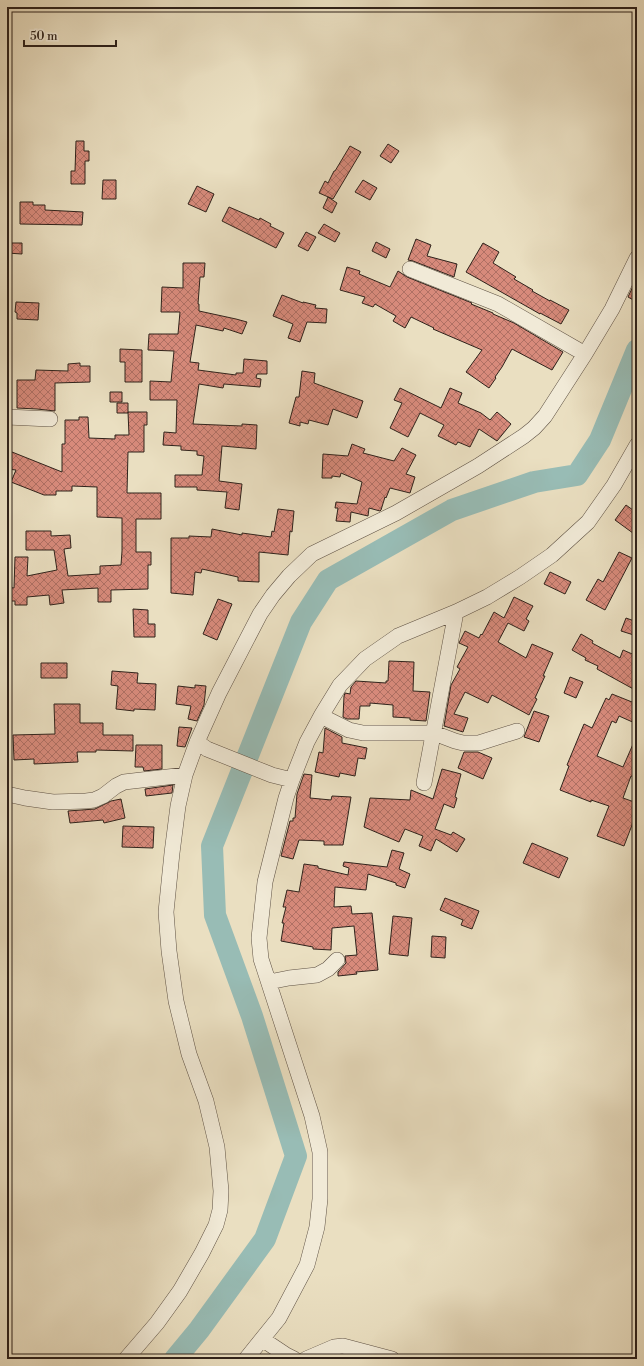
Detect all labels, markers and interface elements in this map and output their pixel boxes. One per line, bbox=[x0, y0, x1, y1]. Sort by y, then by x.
scale bar bbox=[24, 22, 116, 48]
text: 50 m bbox=[30, 29, 58, 44]

